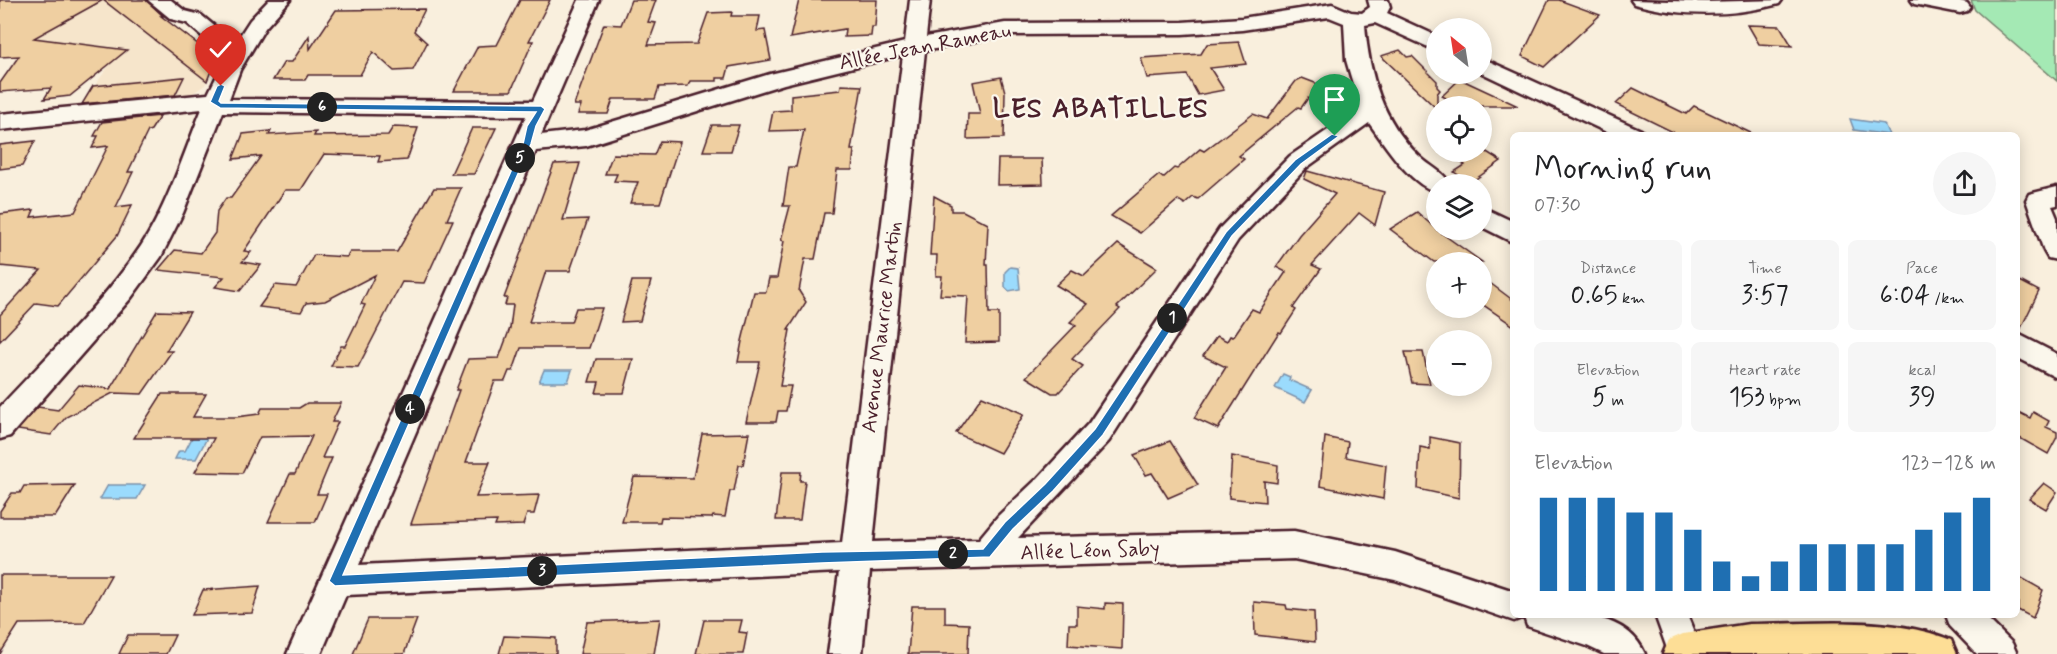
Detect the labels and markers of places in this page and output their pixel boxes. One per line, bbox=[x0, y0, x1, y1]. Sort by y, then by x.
pin bbox=[195, 24, 246, 86]
pin bbox=[1309, 74, 1360, 136]
pin: 6 bbox=[307, 92, 337, 122]
pin: 5 bbox=[505, 143, 535, 173]
pin: 1 bbox=[1157, 303, 1187, 333]
pin: 4 bbox=[395, 394, 425, 424]
pin: 2 bbox=[938, 539, 968, 569]
pin: 3 bbox=[527, 556, 557, 586]

